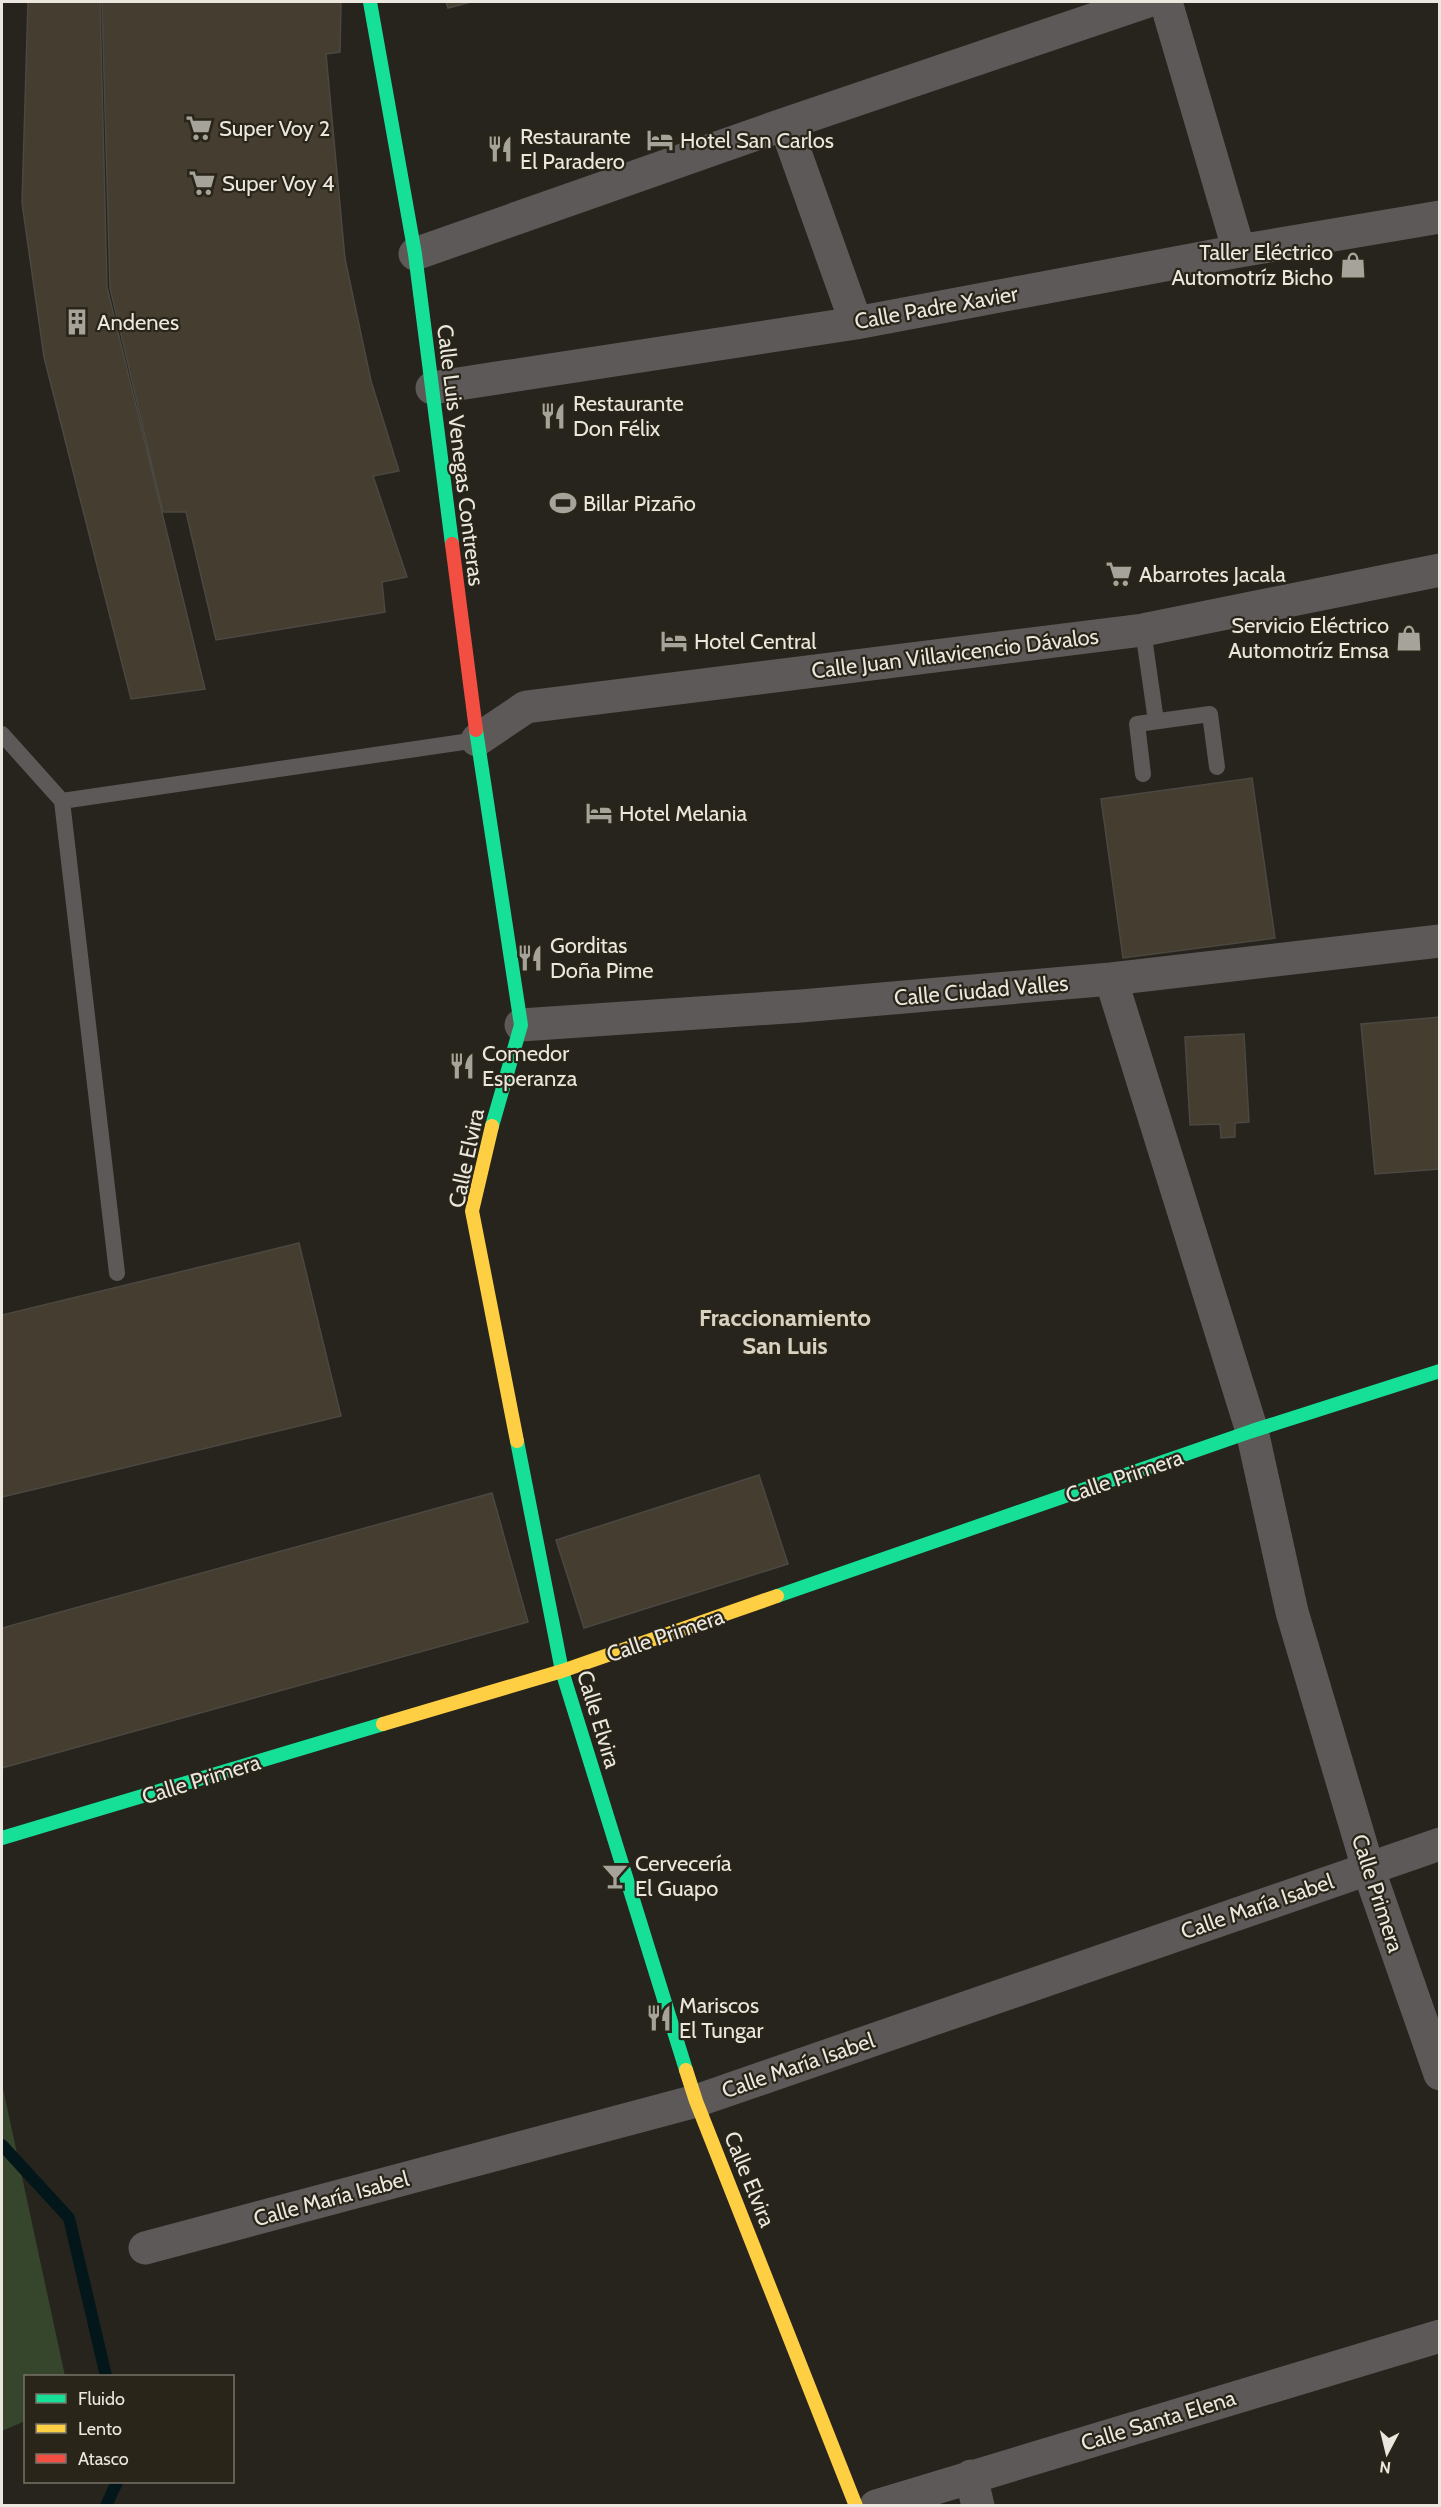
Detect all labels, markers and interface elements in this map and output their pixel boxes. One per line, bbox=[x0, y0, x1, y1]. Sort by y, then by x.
supermarket icon: Super Voy 2 bbox=[184, 113, 214, 143]
place label: Super Voy 2 bbox=[219, 115, 330, 142]
place label: Restaurante El Paradero bbox=[520, 123, 631, 175]
hotel icon: Hotel San Carlos bbox=[645, 125, 675, 155]
place label: Hotel San Carlos bbox=[680, 127, 834, 154]
restaurant icon: Restaurante El Paradero bbox=[485, 134, 515, 164]
supermarket icon: Super Voy 4 bbox=[187, 168, 217, 198]
place label: Super Voy 4 bbox=[222, 170, 335, 197]
place label: Taller Eléctrico Automotríz Bicho bbox=[1171, 239, 1333, 291]
shop icon: Taller Eléctrico Automotríz Bicho bbox=[1338, 250, 1368, 280]
street label: Calle Padre Xavier bbox=[852, 280, 1020, 335]
building icon: Andenes bbox=[62, 307, 92, 337]
place label: Andenes bbox=[97, 309, 179, 336]
street label: Calle Luis Venegas Contreras bbox=[431, 323, 490, 587]
place label: Restaurante Don Félix bbox=[573, 390, 684, 442]
restaurant icon: Restaurante Don Félix bbox=[538, 401, 568, 431]
sports icon: Billar Pizaño bbox=[548, 488, 578, 518]
place label: Billar Pizaño bbox=[583, 490, 696, 517]
supermarket icon: Abarrotes Jacala bbox=[1104, 559, 1134, 589]
place label: Abarrotes Jacala bbox=[1139, 561, 1286, 588]
place label: Servicio Eléctrico Automotríz Emsa bbox=[1228, 612, 1389, 664]
street label: Calle Juan Villavicencio Dávalos bbox=[810, 622, 1100, 685]
shop icon: Servicio Eléctrico Automotríz Emsa bbox=[1394, 623, 1424, 653]
hotel icon: Hotel Central bbox=[659, 626, 689, 656]
place label: Hotel Central bbox=[694, 628, 817, 655]
hotel icon: Hotel Melania bbox=[584, 798, 614, 828]
place label: Hotel Melania bbox=[619, 800, 747, 827]
place label: Gorditas Doña Pime bbox=[550, 932, 653, 984]
restaurant icon: Gorditas Doña Pime bbox=[515, 943, 545, 973]
street label: Calle Ciudad Valles bbox=[893, 969, 1069, 1012]
place label: Comedor Esperanza bbox=[482, 1040, 578, 1092]
restaurant icon: Comedor Esperanza bbox=[447, 1051, 477, 1081]
street label: Calle Elvira bbox=[443, 1106, 490, 1210]
district label: Fraccionamiento San Luis bbox=[699, 1303, 871, 1360]
street label: Calle Primera bbox=[1062, 1444, 1187, 1509]
street label: Calle Primera bbox=[603, 1603, 728, 1668]
street label: Calle Elvira bbox=[571, 1667, 626, 1772]
street label: Calle Primera bbox=[139, 1749, 264, 1810]
street label: Calle Primera bbox=[1346, 1831, 1409, 1956]
place label: Cervecería El Guapo bbox=[635, 1850, 732, 1902]
bar icon: Cervecería El Guapo bbox=[600, 1861, 630, 1891]
street label: Calle María Isabel bbox=[1177, 1867, 1338, 1945]
place label: Mariscos El Tungar bbox=[679, 1992, 763, 2044]
restaurant icon: Mariscos El Tungar bbox=[644, 2003, 674, 2033]
street label: Calle María Isabel bbox=[718, 2026, 879, 2104]
street label: Calle Elvira bbox=[718, 2127, 781, 2231]
street label: Calle María Isabel bbox=[250, 2165, 413, 2232]
legend bbox=[24, 2375, 234, 2483]
street label: Calle Santa Elena bbox=[1077, 2384, 1239, 2457]
text: Fluido bbox=[78, 2388, 125, 2410]
text: Lento bbox=[78, 2418, 122, 2440]
north arrow bbox=[1357, 2423, 1417, 2483]
text: Atasco bbox=[78, 2448, 129, 2470]
text: N bbox=[1378, 2457, 1392, 2478]

